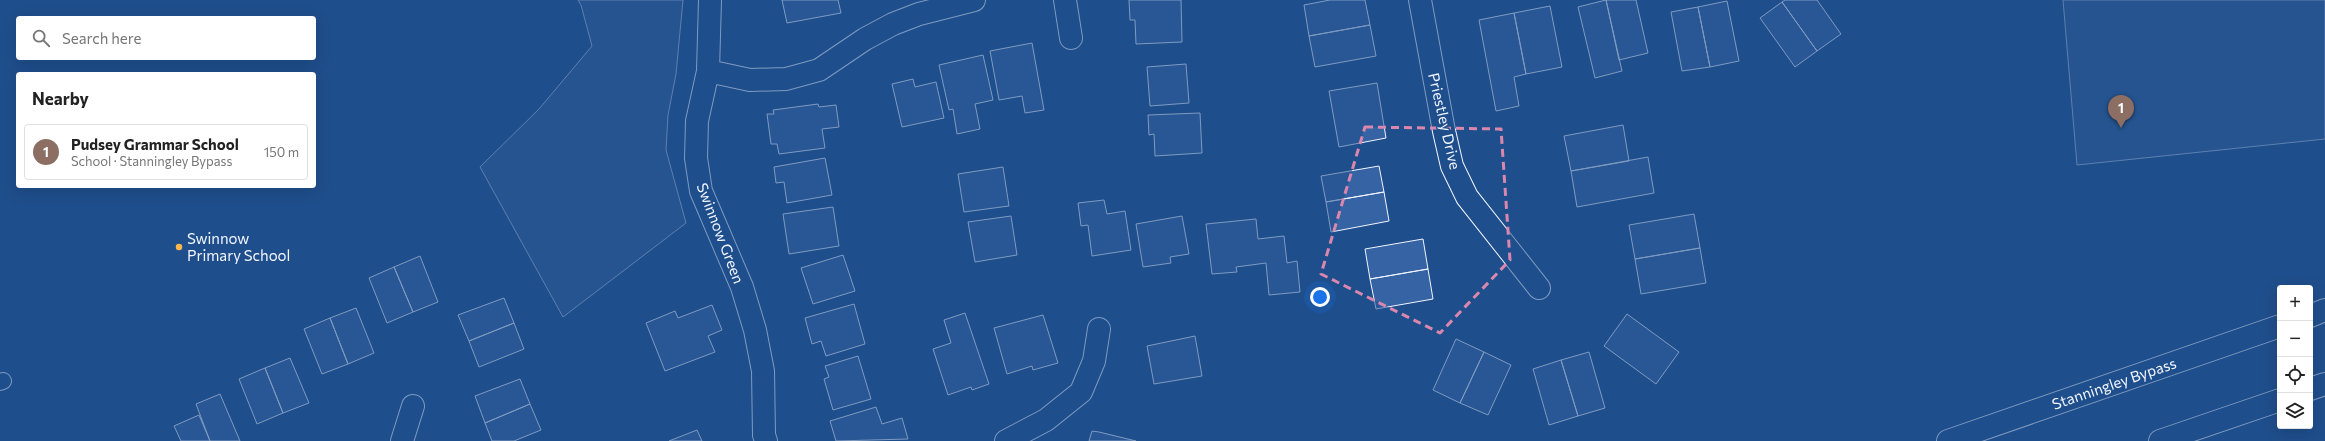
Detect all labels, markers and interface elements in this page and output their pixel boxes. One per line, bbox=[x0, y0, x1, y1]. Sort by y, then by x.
search box bbox=[16, 16, 316, 60]
icon: search bbox=[30, 27, 52, 49]
text: Search here bbox=[62, 29, 141, 47]
street label: Priestley Drive bbox=[1425, 71, 1465, 171]
text: Nearby bbox=[32, 88, 89, 109]
pin: 1 bbox=[2108, 95, 2134, 128]
text: Pudsey Grammar School bbox=[71, 135, 239, 153]
text: 1 bbox=[43, 144, 49, 160]
text: 150 m bbox=[264, 144, 299, 160]
text: School · Stanningley Bypass bbox=[71, 153, 232, 169]
street label: Swinnow Green bbox=[694, 180, 748, 286]
place label: Swinnow Primary School bbox=[187, 229, 290, 264]
marker: Swinnow Primary School bbox=[174, 242, 184, 252]
map controls bbox=[2277, 285, 2313, 429]
button: + bbox=[2277, 285, 2313, 321]
your location bbox=[1310, 287, 1330, 307]
button: − bbox=[2277, 321, 2313, 357]
street label: Stanningley Bypass bbox=[2049, 353, 2179, 413]
button: locate bbox=[2277, 357, 2313, 393]
button: layers bbox=[2277, 393, 2313, 429]

